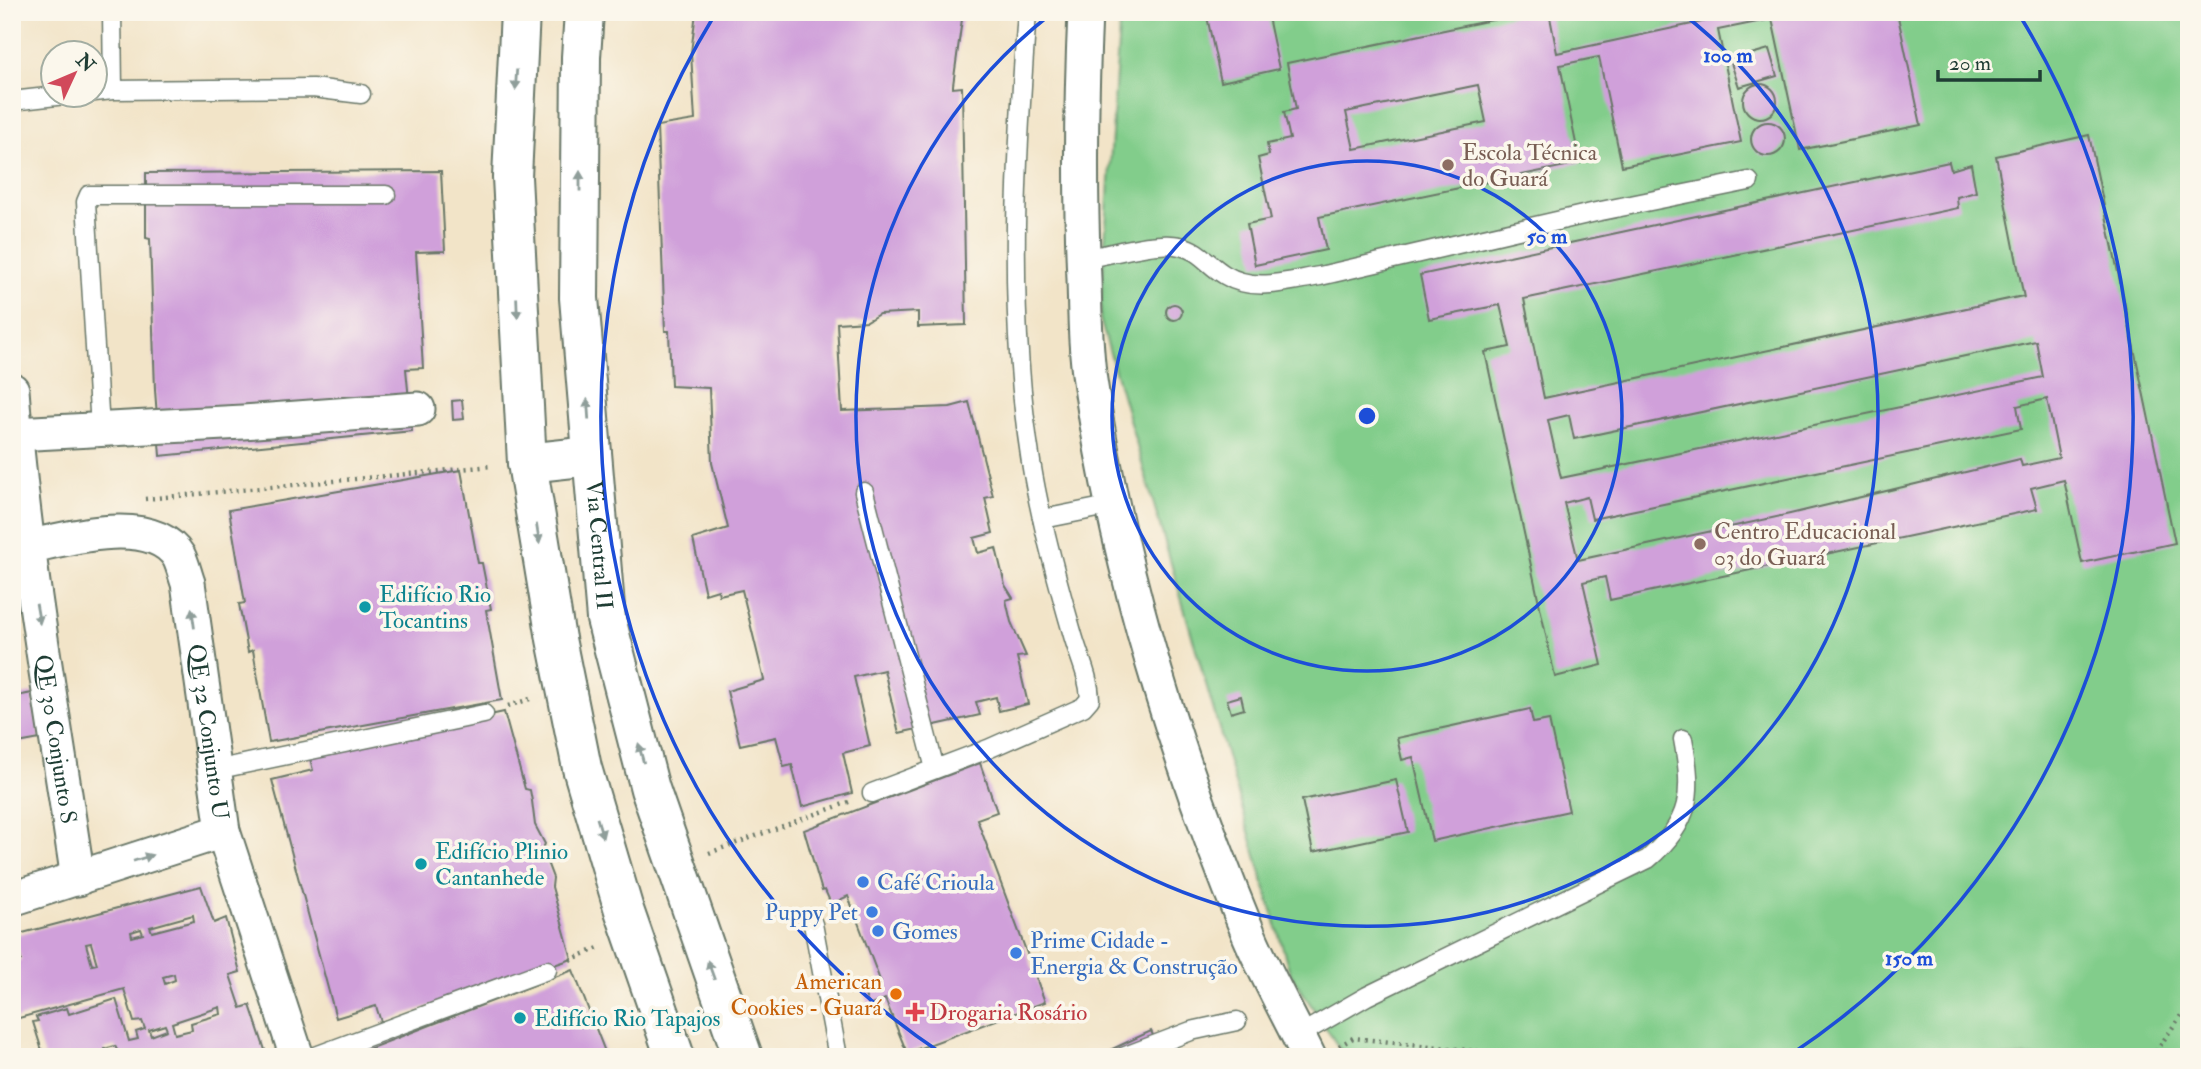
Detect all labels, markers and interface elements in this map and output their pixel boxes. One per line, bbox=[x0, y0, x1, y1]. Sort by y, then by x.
north arrow bbox=[38, 38, 108, 108]
scale bar bbox=[1938, 38, 2040, 82]
text: 100 m bbox=[1703, 42, 1754, 69]
text: N bbox=[70, 48, 101, 78]
text: 20 m bbox=[1949, 50, 1991, 77]
one-way arrow bbox=[510, 70, 521, 92]
place label: Escola Técnica do Guará bbox=[1462, 138, 1598, 193]
marker: Escola Técnica do Guará bbox=[1440, 157, 1456, 173]
one-way arrow bbox=[574, 170, 586, 192]
text: 50 m bbox=[1527, 223, 1568, 250]
one-way arrow bbox=[512, 297, 523, 319]
one-way arrow bbox=[582, 397, 593, 419]
centre of rings bbox=[1355, 404, 1379, 428]
street label: Via Central II bbox=[580, 479, 620, 611]
place label: Centro Educacional 03 do Guará bbox=[1714, 517, 1896, 572]
one-way arrow bbox=[533, 523, 544, 545]
marker: Centro Educacional 03 do Guará bbox=[1692, 536, 1708, 552]
place label: Edifício Rio Tocantins bbox=[379, 580, 491, 635]
marker: Edifício Rio Tocantins bbox=[357, 599, 373, 615]
one-way arrow bbox=[33, 603, 44, 625]
one-way arrow bbox=[188, 607, 199, 629]
street label: QE 32 Conjunto U bbox=[182, 642, 236, 821]
street label: QE 30 Conjunto S bbox=[29, 652, 84, 826]
one-way arrow bbox=[635, 742, 646, 764]
one-way arrow bbox=[595, 818, 605, 839]
place label: Edifício Plinio Cantanhede bbox=[435, 837, 568, 892]
one-way arrow bbox=[132, 852, 153, 863]
marker: Edifício Plinio Cantanhede bbox=[413, 856, 429, 872]
place label: Café Crioula bbox=[877, 868, 995, 897]
marker: Café Crioula bbox=[855, 874, 871, 890]
place label: Puppy Pet bbox=[765, 898, 858, 928]
marker: Puppy Pet bbox=[864, 904, 880, 920]
place label: Gomes bbox=[892, 917, 958, 946]
marker: Gomes bbox=[870, 923, 886, 939]
place label: Prime Cidade - Energia & Construção bbox=[1030, 926, 1238, 981]
marker: Prime Cidade - Energia & Construção bbox=[1008, 945, 1024, 961]
text: 150 m bbox=[1885, 945, 1934, 972]
one-way arrow bbox=[706, 959, 717, 980]
place label: American Cookies - Guará bbox=[730, 967, 883, 1022]
marker: American Cookies - Guará bbox=[888, 986, 904, 1002]
place label: Drogaria Rosário bbox=[929, 998, 1087, 1027]
place label: Edifício Rio Tapajos bbox=[534, 1004, 720, 1034]
marker: Drogaria Rosário bbox=[907, 1004, 923, 1020]
marker: Edifício Rio Tapajos bbox=[512, 1010, 528, 1026]

